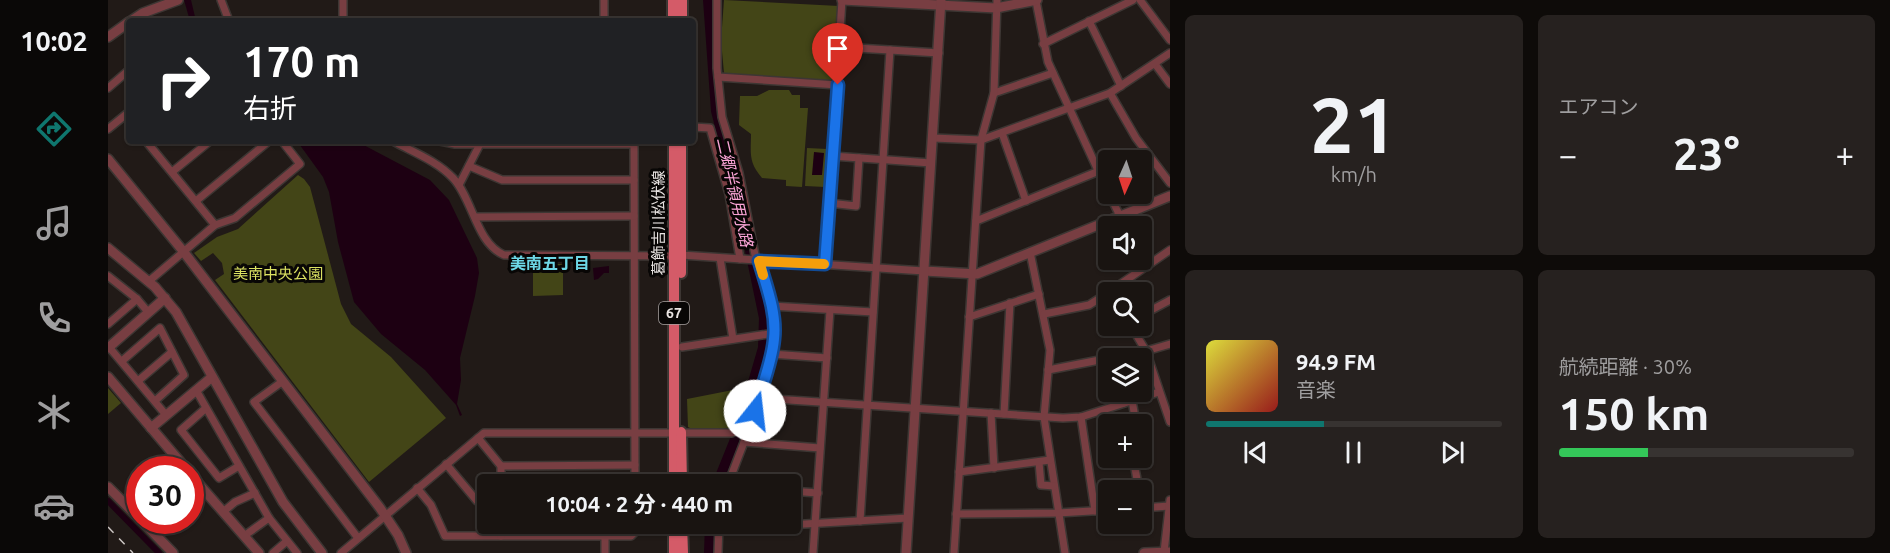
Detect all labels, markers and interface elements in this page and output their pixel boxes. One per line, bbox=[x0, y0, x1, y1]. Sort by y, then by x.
pin bbox=[812, 23, 863, 85]
text: 10:02 bbox=[20, 26, 88, 56]
icon: arrive bbox=[821, 32, 854, 65]
text: 170 m bbox=[243, 38, 360, 85]
icon: right bbox=[144, 42, 222, 120]
text: 21 bbox=[1310, 80, 1398, 168]
text: 右折 bbox=[243, 93, 297, 123]
text: エアコン bbox=[1559, 95, 1639, 118]
icon: directions bbox=[33, 108, 75, 150]
text: 23° bbox=[1673, 128, 1740, 179]
water label: 二郷半領用水路 bbox=[714, 135, 757, 251]
text: − bbox=[1559, 136, 1577, 173]
text: + bbox=[1835, 136, 1854, 173]
north arrow bbox=[1098, 150, 1152, 204]
map controls bbox=[1098, 150, 1152, 534]
text: km/h bbox=[1331, 163, 1377, 186]
street label: 葛飾吉川松伏線 bbox=[650, 170, 667, 276]
icon: music bbox=[33, 202, 75, 244]
button: sound bbox=[1098, 216, 1152, 270]
district label: 美南五丁目 bbox=[510, 254, 590, 272]
park label: 美南中央公園 bbox=[233, 265, 323, 282]
button: search bbox=[1098, 282, 1152, 336]
icon: phone bbox=[33, 297, 75, 339]
road number: 67 bbox=[659, 302, 689, 324]
button: layers bbox=[1098, 348, 1152, 402]
text: 94.9 FM bbox=[1296, 349, 1376, 374]
text: 航続距離 · 30% bbox=[1559, 355, 1692, 378]
text: 音楽 bbox=[1296, 378, 1336, 401]
position arrow bbox=[723, 379, 787, 443]
text: 150 km bbox=[1559, 388, 1709, 439]
icon: climate bbox=[33, 391, 75, 433]
button: + bbox=[1098, 414, 1152, 468]
icon: previous bbox=[1239, 436, 1272, 469]
icon: pause bbox=[1337, 436, 1370, 469]
icon: next bbox=[1436, 436, 1469, 469]
speed limit sign: 30 bbox=[126, 456, 204, 534]
button: − bbox=[1098, 480, 1152, 534]
icon: car bbox=[33, 485, 75, 527]
text: 10:04 · 2 分 · 440 m bbox=[545, 491, 733, 516]

